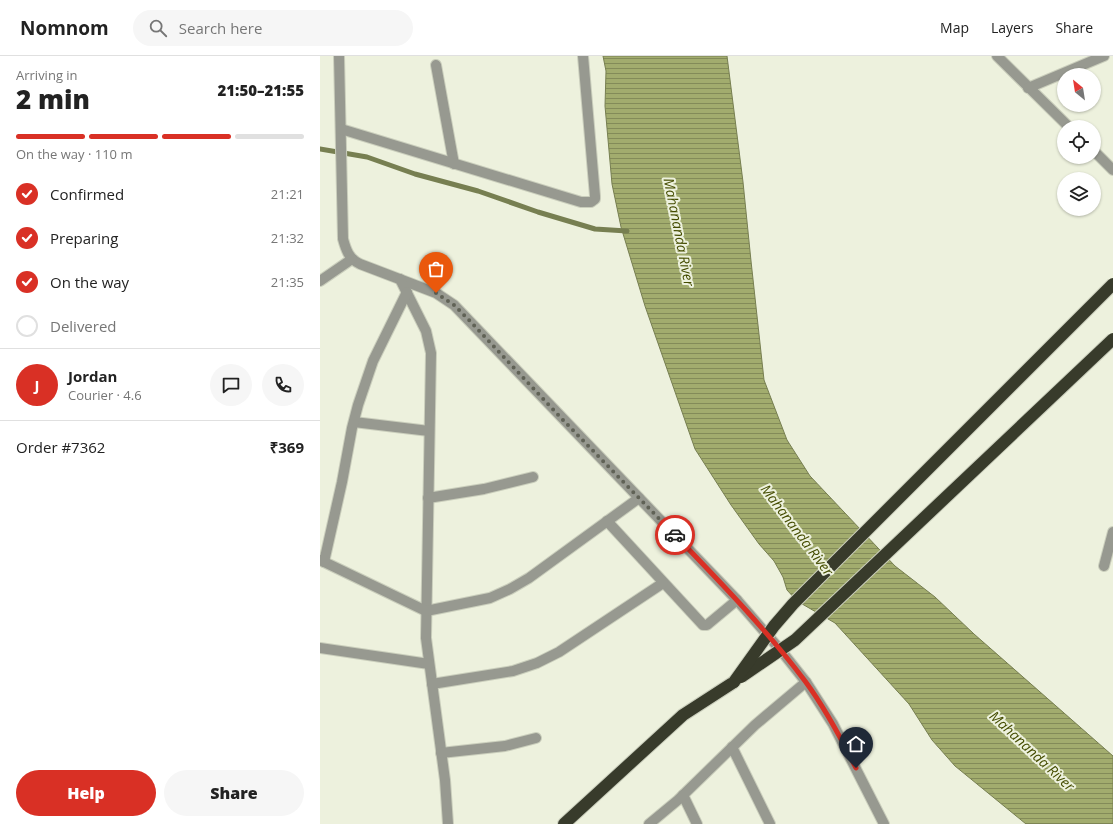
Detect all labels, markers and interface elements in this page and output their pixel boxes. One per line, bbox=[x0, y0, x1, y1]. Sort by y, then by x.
search box bbox=[133, 10, 413, 46]
text: Nomnom bbox=[20, 15, 109, 41]
icon: search bbox=[147, 17, 169, 39]
text: Search here bbox=[179, 18, 262, 38]
text: Map bbox=[940, 18, 969, 37]
text: Layers bbox=[991, 18, 1033, 37]
text: Share bbox=[1055, 18, 1093, 37]
text: Arriving in bbox=[16, 66, 78, 84]
north arrow bbox=[1057, 68, 1101, 112]
map controls bbox=[1057, 68, 1101, 216]
text: 21:50–21:55 bbox=[218, 80, 304, 100]
text: 2 min bbox=[16, 81, 90, 117]
button: locate bbox=[1057, 120, 1101, 164]
text: On the way · 110 m bbox=[16, 145, 132, 163]
button: layers bbox=[1057, 172, 1101, 216]
water label: Mahananda River bbox=[660, 176, 699, 288]
icon: check bbox=[16, 183, 38, 205]
text: Confirmed bbox=[50, 184, 124, 204]
text: 21:21 bbox=[271, 185, 304, 203]
icon: check bbox=[16, 227, 38, 249]
text: Preparing bbox=[50, 228, 118, 248]
text: 21:32 bbox=[271, 229, 304, 247]
pin bbox=[419, 252, 453, 293]
icon: bag bbox=[425, 258, 447, 280]
icon: check bbox=[16, 271, 38, 293]
text: On the way bbox=[50, 272, 129, 292]
text: 21:35 bbox=[271, 273, 304, 291]
text: Delivered bbox=[50, 316, 117, 336]
button: chat bbox=[210, 364, 252, 406]
button: phone bbox=[262, 364, 304, 406]
text: Jordan bbox=[68, 366, 117, 386]
text: J bbox=[35, 375, 39, 395]
text: Courier · 4.6 bbox=[68, 386, 142, 404]
text: Order #7362 bbox=[16, 437, 105, 457]
text: ₹369 bbox=[270, 437, 304, 457]
water label: Mahananda River bbox=[757, 480, 838, 580]
courier bbox=[655, 515, 695, 555]
icon: car bbox=[664, 524, 686, 546]
water label: Mahananda River bbox=[986, 706, 1079, 795]
pin bbox=[839, 727, 873, 768]
icon: home bbox=[845, 733, 867, 755]
button: Help bbox=[16, 770, 156, 816]
button: Share bbox=[164, 770, 304, 816]

